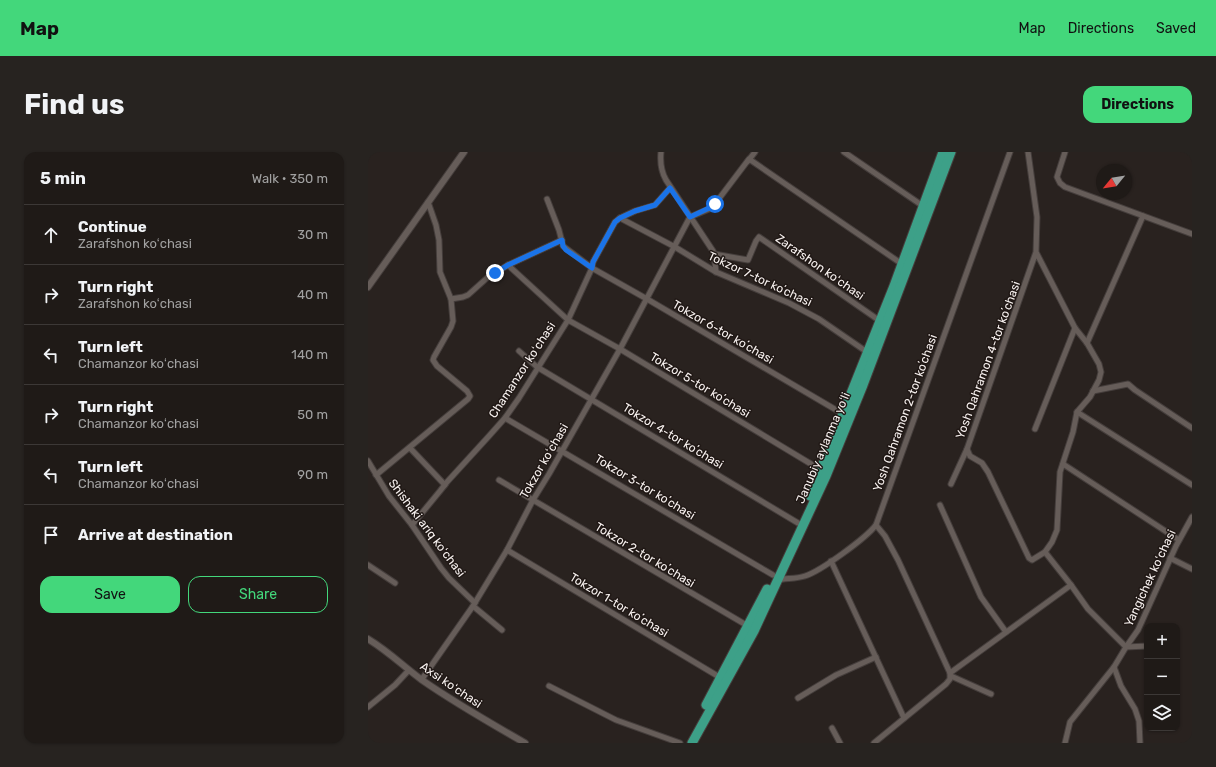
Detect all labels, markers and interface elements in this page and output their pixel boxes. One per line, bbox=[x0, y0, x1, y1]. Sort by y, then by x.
text: Map bbox=[20, 17, 59, 40]
text: Map bbox=[1019, 20, 1046, 37]
text: Directions bbox=[1068, 20, 1134, 37]
text: Saved bbox=[1156, 20, 1196, 37]
button: Directions bbox=[1083, 86, 1192, 123]
text: Find us bbox=[24, 88, 124, 121]
north arrow bbox=[1096, 164, 1132, 200]
text: 5 min bbox=[40, 168, 86, 188]
text: Walk · 350 m bbox=[252, 171, 328, 186]
route start bbox=[706, 195, 724, 213]
text: Continue bbox=[78, 218, 147, 236]
icon: ahead bbox=[40, 224, 62, 246]
text: 30 m bbox=[297, 227, 328, 242]
street label: Zarafshon koʻchasi bbox=[773, 231, 867, 303]
text: Zarafshon koʻchasi bbox=[78, 236, 192, 251]
street label: Tokzor 7-tor koʼchasi bbox=[706, 249, 814, 309]
route end bbox=[486, 264, 504, 282]
text: Turn right bbox=[78, 278, 153, 296]
street label: Yosh Qahramon 4-tor koʼchasi bbox=[953, 279, 1023, 441]
icon: right bbox=[40, 284, 62, 306]
text: 40 m bbox=[297, 287, 328, 302]
text: Zarafshon koʻchasi bbox=[78, 296, 192, 311]
street label: Tokzor 6-tor koʼchasi bbox=[670, 297, 776, 367]
street label: Chamanzor koʻchasi bbox=[486, 319, 558, 421]
street label: Yosh Qahramon 2-tor koʼchasi bbox=[870, 333, 940, 493]
text: Turn left bbox=[78, 338, 143, 356]
icon: left bbox=[40, 344, 62, 366]
text: 140 m bbox=[291, 347, 328, 362]
street label: Tokzor 5-tor koʼchasi bbox=[647, 350, 753, 421]
text: Chamanzor koʻchasi bbox=[78, 356, 199, 371]
street label: Janubiy aylanma yoʻli bbox=[793, 390, 853, 506]
text: Turn right bbox=[78, 398, 153, 416]
street label: Tokzor 4-tor koʼchasi bbox=[620, 400, 726, 472]
icon: right bbox=[40, 404, 62, 426]
text: 50 m bbox=[297, 407, 328, 422]
text: Chamanzor koʻchasi bbox=[78, 416, 199, 431]
street label: Tokzor koʻchasi bbox=[517, 421, 571, 501]
street label: Tokzor 3-tor koʼchasi bbox=[592, 452, 698, 523]
text: Turn left bbox=[78, 458, 143, 476]
icon: left bbox=[40, 464, 62, 486]
text: 90 m bbox=[297, 467, 328, 482]
text: Chamanzor koʻchasi bbox=[78, 476, 199, 491]
street label: Shishaki ariq koʻchasi bbox=[386, 476, 468, 580]
street label: Tokzor 2-tor koʼchasi bbox=[592, 520, 698, 590]
icon: arrive bbox=[40, 524, 62, 546]
text: Arrive at destination bbox=[78, 526, 233, 544]
street label: Yangichek koʻchasi bbox=[1121, 527, 1179, 629]
street label: Tokzor 1-tor koʼchasi bbox=[567, 570, 671, 640]
button: Save bbox=[40, 576, 180, 613]
button: Share bbox=[188, 576, 328, 613]
map controls bbox=[1144, 623, 1180, 731]
button: + bbox=[1144, 623, 1180, 659]
street label: Axsi koʻchasi bbox=[417, 659, 485, 711]
button: − bbox=[1144, 659, 1180, 695]
button: layers bbox=[1144, 695, 1180, 731]

